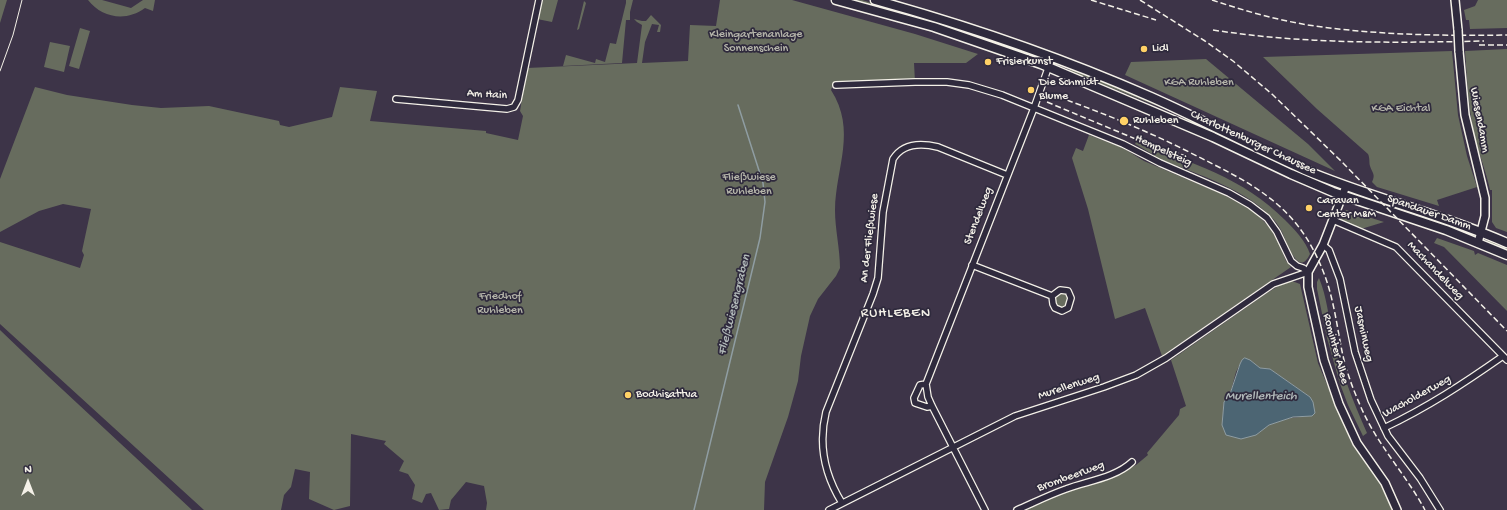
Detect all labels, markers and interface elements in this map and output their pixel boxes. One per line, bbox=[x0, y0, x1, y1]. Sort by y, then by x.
park label: Kleingartenanlage Sonnenschein bbox=[710, 28, 802, 56]
place label: Lidl bbox=[1152, 42, 1169, 56]
marker: Lidl bbox=[1139, 44, 1149, 54]
place label: Frisierkunst bbox=[996, 55, 1052, 69]
marker: Frisierkunst bbox=[983, 57, 993, 67]
place label: Die Schmidt Blume bbox=[1039, 76, 1098, 104]
park label: KGA Ruhleben bbox=[1164, 76, 1234, 90]
marker: Die Schmidt Blume bbox=[1026, 85, 1036, 95]
street label: Am Hain bbox=[466, 86, 508, 104]
street label: Wiesendamm bbox=[1466, 86, 1492, 154]
park label: KGA Eichtal bbox=[1372, 102, 1430, 116]
street label: Charlottenburger Chaussee bbox=[1188, 107, 1318, 179]
place label: Ruhleben bbox=[1133, 114, 1178, 128]
marker: Ruhleben bbox=[1118, 115, 1130, 127]
street label: Hempelsteig bbox=[1132, 132, 1194, 170]
park label: Fließwiese Ruhleben bbox=[722, 171, 776, 199]
street label: Stendelweg bbox=[961, 185, 997, 247]
street label: Spandauer Damm bbox=[1385, 192, 1473, 234]
street label: An der Fließwiese bbox=[857, 193, 883, 283]
place label: Caravan Center M&M bbox=[1317, 194, 1376, 222]
marker: Caravan Center M&M bbox=[1304, 203, 1314, 213]
street label: Machandelweg bbox=[1403, 239, 1467, 303]
water label: Fließwiesengraben bbox=[715, 253, 755, 357]
park label: Friedhof Ruhleben bbox=[477, 290, 523, 318]
street label: Jasminweg bbox=[1350, 305, 1376, 363]
district label: RUHLEBEN bbox=[861, 306, 931, 322]
street label: Rominter Allee bbox=[1319, 312, 1351, 386]
street label: Murellenweg bbox=[1036, 370, 1102, 404]
street label: Wacholderweg bbox=[1380, 372, 1454, 422]
place label: Bodhisattva bbox=[636, 388, 697, 402]
water label: Murellenteich bbox=[1225, 389, 1297, 405]
marker: Bodhisattva bbox=[623, 390, 633, 400]
street label: Brombeerweg bbox=[1035, 458, 1107, 496]
north arrow bbox=[8, 462, 48, 502]
text: N bbox=[24, 464, 32, 476]

